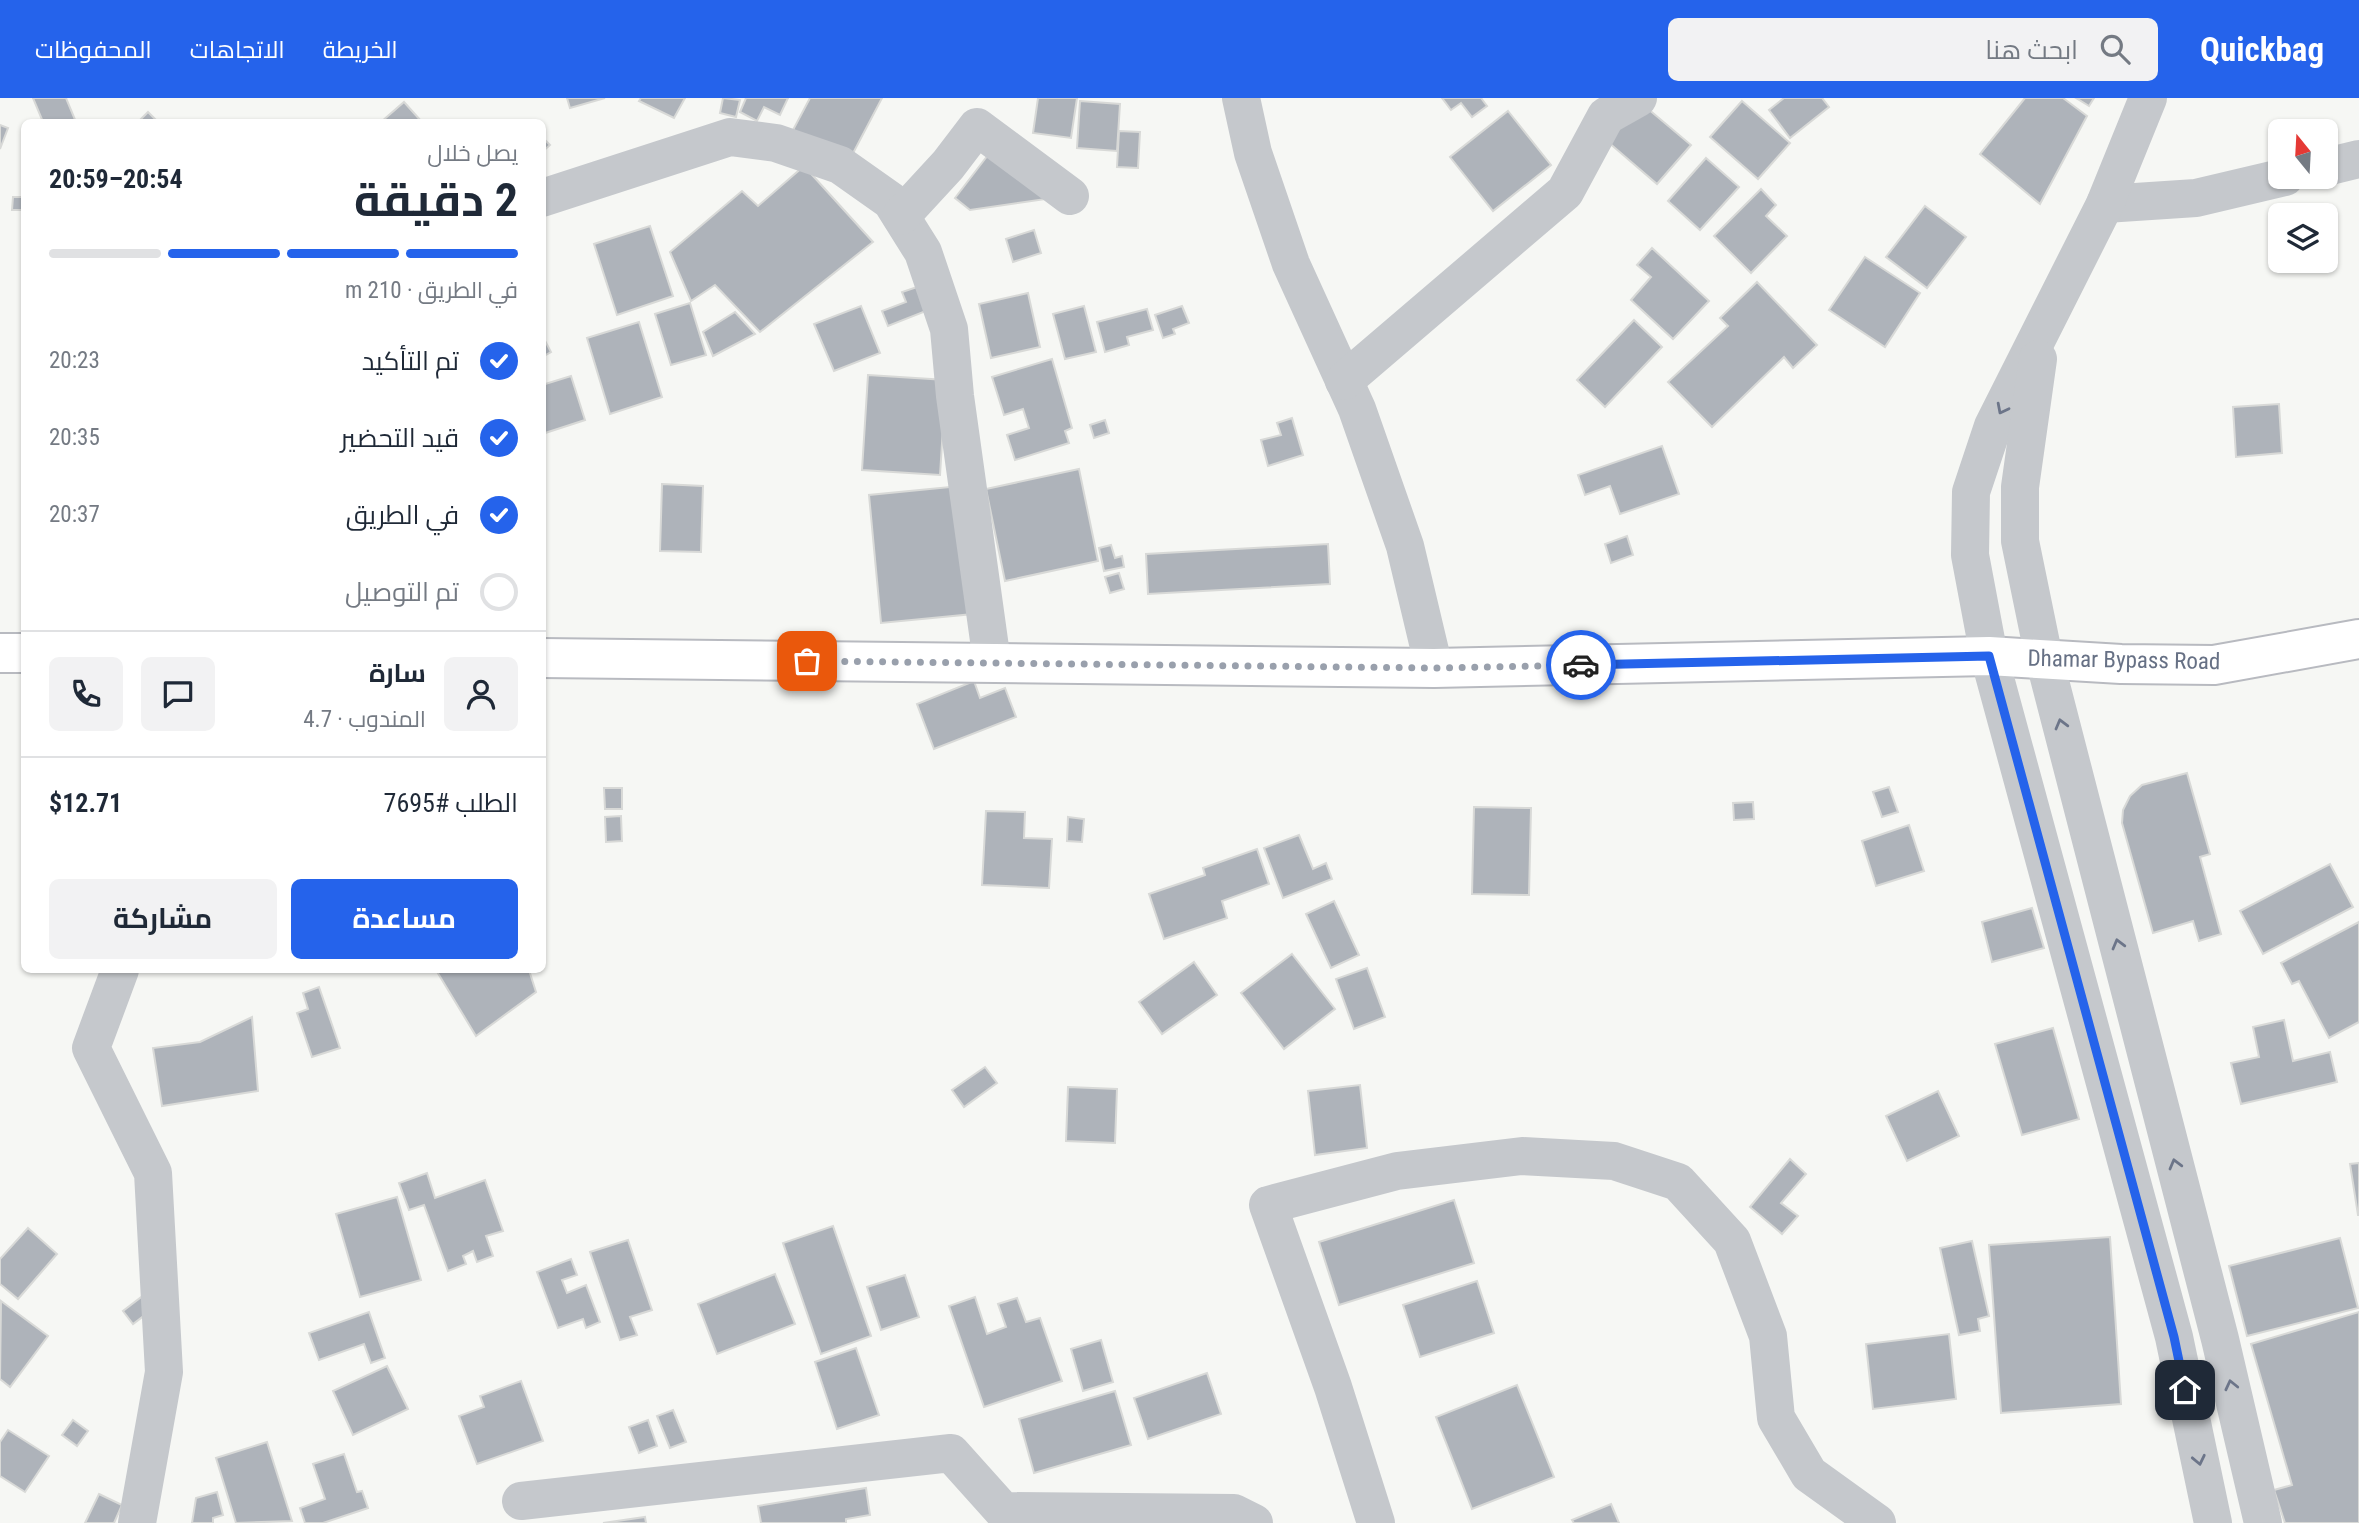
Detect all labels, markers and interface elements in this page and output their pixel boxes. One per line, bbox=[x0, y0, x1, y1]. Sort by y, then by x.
search box bbox=[1668, 18, 2158, 81]
icon: search bbox=[2096, 30, 2134, 68]
text: Quickbag bbox=[2200, 30, 2324, 69]
text: ابحث هنا bbox=[1985, 35, 2078, 65]
text: المحفوظات bbox=[35, 36, 152, 64]
text: الاتجاهات bbox=[190, 36, 285, 64]
text: الخريطة bbox=[323, 36, 398, 64]
north arrow bbox=[2268, 119, 2338, 189]
map controls bbox=[2268, 119, 2338, 273]
text: يصل خلال bbox=[427, 140, 518, 167]
text: 20:54–20:59 bbox=[49, 164, 183, 194]
text: 2 دقيقة bbox=[354, 173, 518, 227]
button: layers bbox=[2268, 203, 2338, 273]
text: في الطريق · 210 m bbox=[345, 277, 518, 304]
icon: check bbox=[480, 342, 518, 380]
text: تم التأكيد bbox=[362, 346, 459, 376]
text: 20:23 bbox=[49, 347, 100, 374]
one-way arrow bbox=[1996, 402, 2010, 414]
icon: check bbox=[480, 419, 518, 457]
text: قيد التحضير bbox=[341, 423, 459, 453]
text: 20:35 bbox=[49, 424, 100, 451]
icon: check bbox=[480, 496, 518, 534]
text: في الطريق bbox=[346, 500, 459, 530]
text: 20:37 bbox=[49, 501, 100, 528]
text: تم التوصيل bbox=[345, 577, 459, 607]
courier bbox=[1546, 630, 1616, 700]
pin bbox=[777, 631, 837, 691]
icon: bag bbox=[788, 642, 826, 680]
street label: Dhamar Bypass Road bbox=[2027, 645, 2221, 675]
icon: car bbox=[1562, 646, 1600, 684]
button: phone bbox=[49, 657, 123, 731]
button: chat bbox=[141, 657, 215, 731]
button: person bbox=[444, 657, 518, 731]
text: سارة bbox=[369, 658, 426, 688]
text: المندوب · 4.7 bbox=[303, 706, 426, 733]
one-way arrow bbox=[2055, 718, 2069, 730]
text: $12.71 bbox=[49, 788, 122, 818]
text: الطلب #7695 bbox=[384, 788, 518, 818]
button: مشاركة bbox=[49, 879, 277, 959]
button: مساعدة bbox=[291, 879, 518, 959]
one-way arrow bbox=[2112, 938, 2126, 950]
one-way arrow bbox=[2169, 1159, 2183, 1171]
pin bbox=[2155, 1360, 2215, 1420]
icon: home bbox=[2166, 1371, 2204, 1409]
one-way arrow bbox=[2225, 1379, 2239, 1391]
one-way arrow bbox=[2191, 1454, 2206, 1466]

